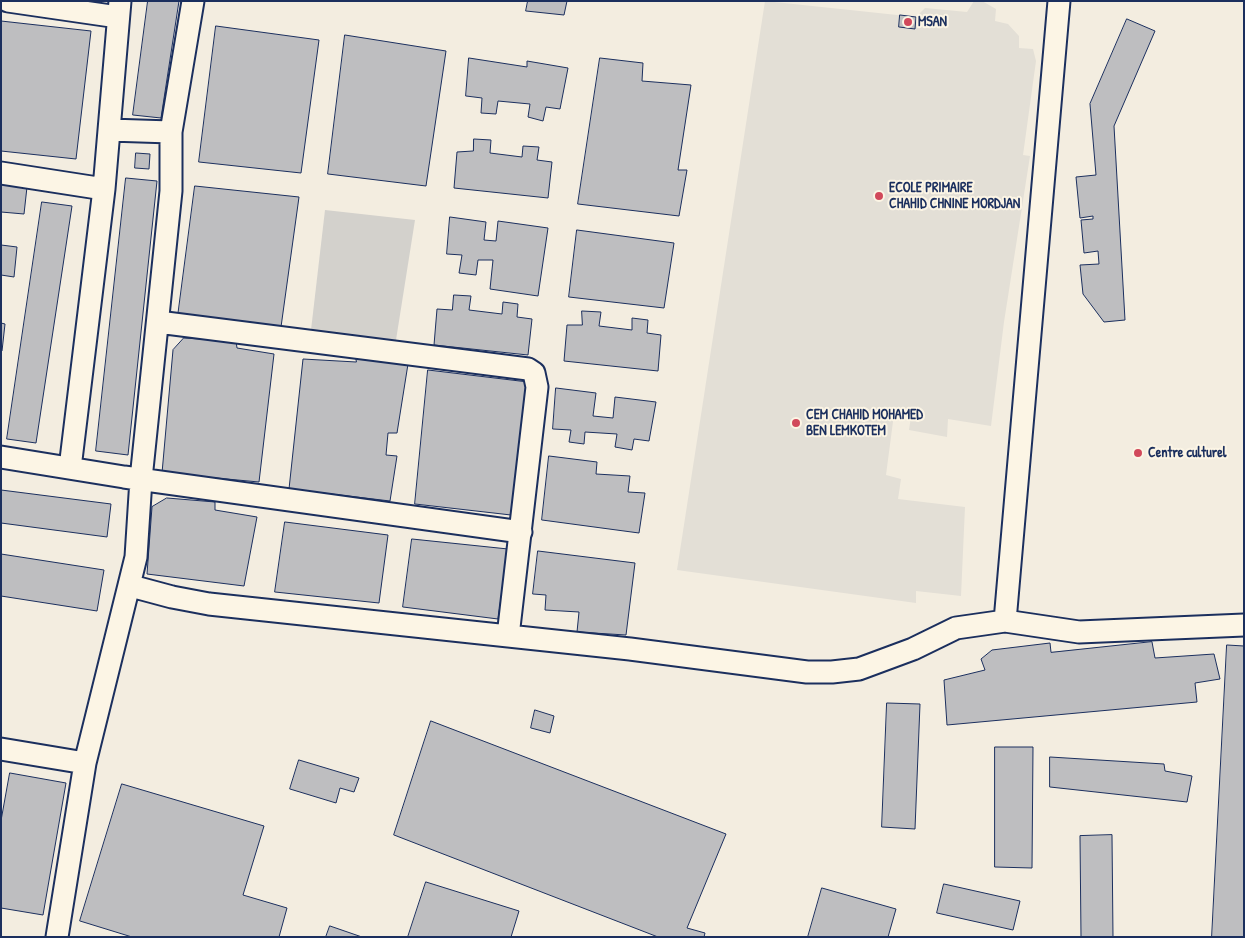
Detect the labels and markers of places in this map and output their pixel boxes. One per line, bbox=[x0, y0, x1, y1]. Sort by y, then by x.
place label: MSAN bbox=[918, 14, 947, 30]
marker: MSAN bbox=[902, 16, 914, 28]
place label: ECOLE PRIMAIRE CHAHID CHNINE MORDJAN bbox=[889, 180, 1020, 212]
marker: ECOLE PRIMAIRE CHAHID CHNINE MORDJAN bbox=[873, 190, 885, 202]
place label: CEM CHAHID MOHAMED BEN LEMKOTEM bbox=[806, 407, 923, 440]
marker: CEM CHAHID MOHAMED BEN LEMKOTEM bbox=[790, 417, 802, 429]
place label: Centre culturel bbox=[1148, 445, 1226, 461]
marker: Centre culturel bbox=[1132, 447, 1144, 459]

